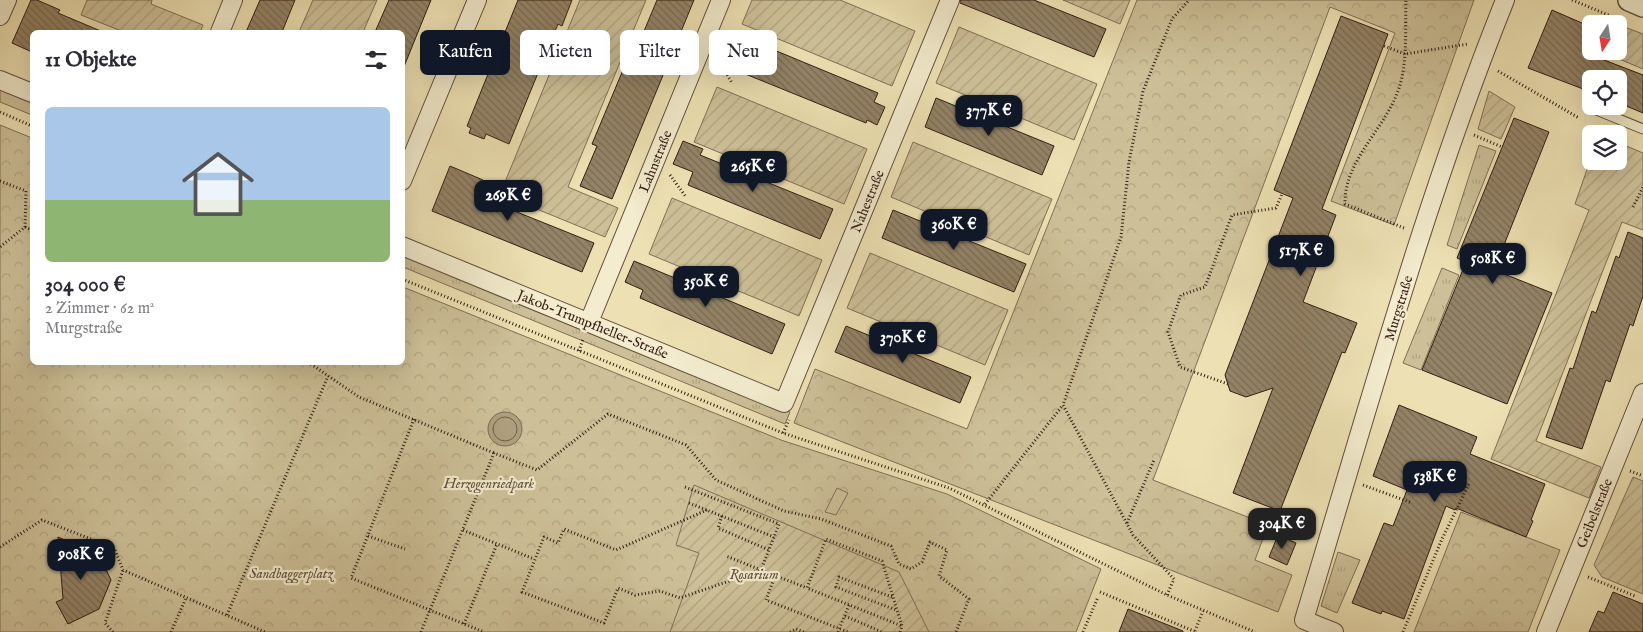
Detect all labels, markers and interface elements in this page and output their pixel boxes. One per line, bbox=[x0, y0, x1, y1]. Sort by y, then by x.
north arrow bbox=[1582, 15, 1628, 60]
map controls bbox=[1582, 15, 1627, 170]
chip: Kaufen bbox=[420, 30, 510, 75]
chip: Mieten bbox=[520, 30, 610, 75]
chip: Filter bbox=[620, 30, 699, 75]
chip: Neu bbox=[709, 30, 777, 75]
icon: filters bbox=[362, 46, 390, 74]
text: 11 Objekte bbox=[45, 47, 136, 74]
button: locate bbox=[1582, 70, 1627, 115]
pin: 377K € bbox=[948, 94, 1030, 137]
text: 377K € bbox=[966, 101, 1012, 121]
button: layers bbox=[1582, 125, 1627, 170]
street label: Lahnstraße bbox=[635, 127, 677, 195]
icon: home bbox=[173, 139, 263, 229]
pin: 265K € bbox=[712, 150, 794, 193]
text: 265K € bbox=[731, 157, 775, 177]
street label: Nahestraße bbox=[847, 167, 889, 235]
pin: 269K € bbox=[467, 180, 549, 222]
text: 269K € bbox=[485, 186, 531, 206]
pin: 360K € bbox=[913, 208, 995, 251]
text: 360K € bbox=[931, 215, 977, 235]
pin: 517K € bbox=[1260, 234, 1342, 277]
text: 517K € bbox=[1279, 241, 1323, 261]
pin: 508K € bbox=[1452, 242, 1534, 285]
text: 508K € bbox=[1471, 249, 1515, 269]
pin: 350K € bbox=[665, 266, 747, 308]
text: 304 000 € bbox=[45, 272, 126, 299]
text: 350K € bbox=[684, 272, 728, 292]
street label: Murgstraße bbox=[1380, 273, 1418, 343]
street label: Jakob-Trumpfheller-Straße bbox=[512, 286, 671, 364]
text: 2 Zimmer · 62 m² bbox=[45, 299, 154, 319]
text: Murgstraße bbox=[45, 319, 122, 339]
pin: 370K € bbox=[862, 322, 944, 364]
text: 370K € bbox=[880, 328, 926, 348]
pin: 538K € bbox=[1394, 460, 1476, 503]
text: 538K € bbox=[1414, 467, 1456, 487]
park label: Herzogenriedpark bbox=[443, 475, 535, 494]
street label: Geibelstraße bbox=[1573, 475, 1617, 551]
pin: 304K € bbox=[1241, 508, 1323, 550]
text: 304K € bbox=[1259, 514, 1305, 534]
pin: 908K € bbox=[40, 538, 122, 581]
text: 908K € bbox=[58, 545, 104, 565]
park label: Sandbaggerplatz bbox=[249, 565, 334, 584]
park label: Rosarium bbox=[729, 566, 779, 584]

